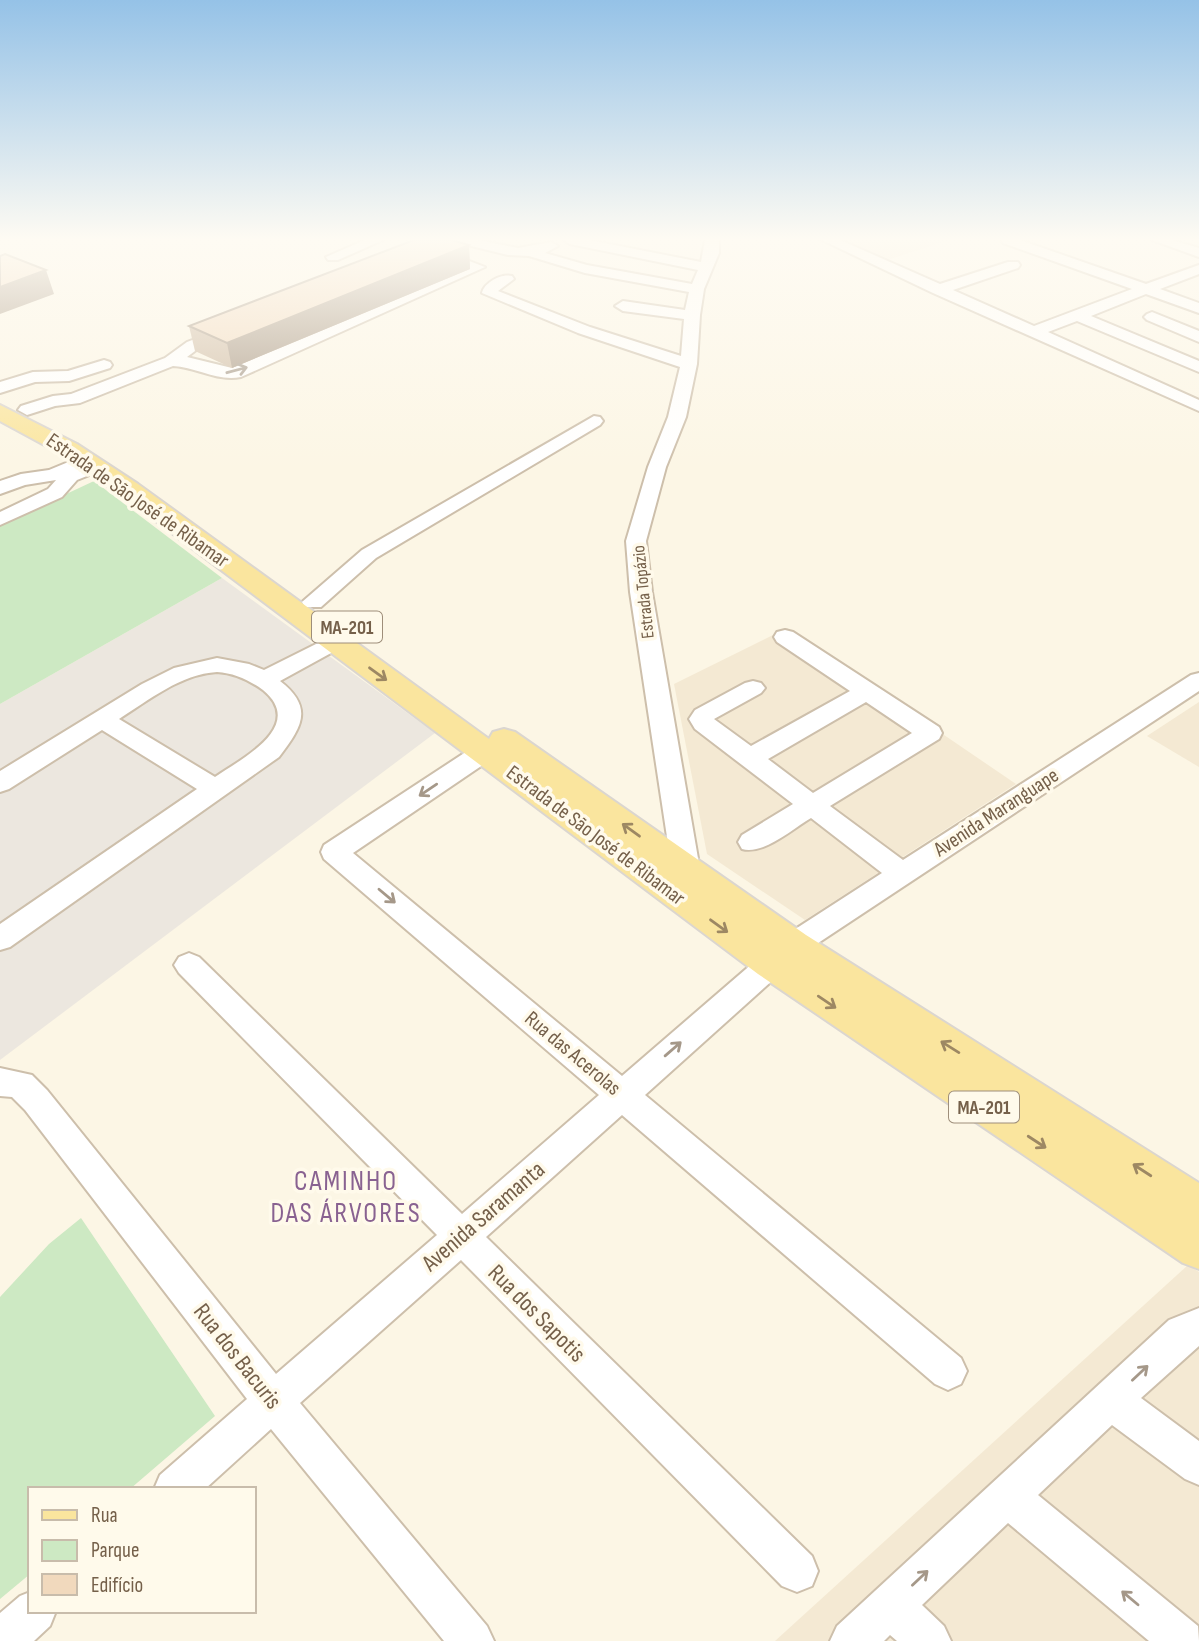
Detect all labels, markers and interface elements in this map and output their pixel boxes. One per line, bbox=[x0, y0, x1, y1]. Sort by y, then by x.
one-way arrow bbox=[225, 363, 247, 376]
street label: Estrada de São José de Ribamar bbox=[42, 428, 234, 573]
street label: Estrada Topázio bbox=[628, 544, 659, 640]
road number: MA-201 bbox=[312, 612, 382, 642]
one-way arrow bbox=[368, 666, 387, 681]
street label: Estrada de São José de Ribamar bbox=[501, 760, 690, 911]
street label: Avenida Maranguape bbox=[928, 763, 1063, 863]
one-way arrow bbox=[418, 784, 438, 798]
one-way arrow bbox=[622, 823, 641, 837]
one-way arrow bbox=[377, 888, 395, 904]
one-way arrow bbox=[709, 919, 728, 934]
one-way arrow bbox=[817, 995, 836, 1009]
street label: Rua das Acerolas bbox=[520, 1006, 626, 1101]
one-way arrow bbox=[941, 1040, 961, 1054]
one-way arrow bbox=[664, 1041, 682, 1057]
road number: MA-201 bbox=[949, 1092, 1019, 1122]
one-way arrow bbox=[1027, 1134, 1046, 1149]
street label: Avenida Saramanta bbox=[415, 1155, 551, 1278]
one-way arrow bbox=[1132, 1162, 1152, 1176]
district label: CAMINHO DAS ÁRVORES bbox=[270, 1165, 422, 1230]
street label: Rua dos Sapotis bbox=[482, 1258, 592, 1368]
street label: Rua dos Bacuris bbox=[187, 1298, 288, 1415]
one-way arrow bbox=[1131, 1364, 1148, 1381]
legend bbox=[28, 1487, 256, 1613]
text: Rua bbox=[91, 1503, 118, 1528]
text: Parque bbox=[91, 1538, 139, 1563]
one-way arrow bbox=[911, 1569, 928, 1586]
text: Edifício bbox=[91, 1573, 143, 1598]
one-way arrow bbox=[1121, 1590, 1139, 1605]

